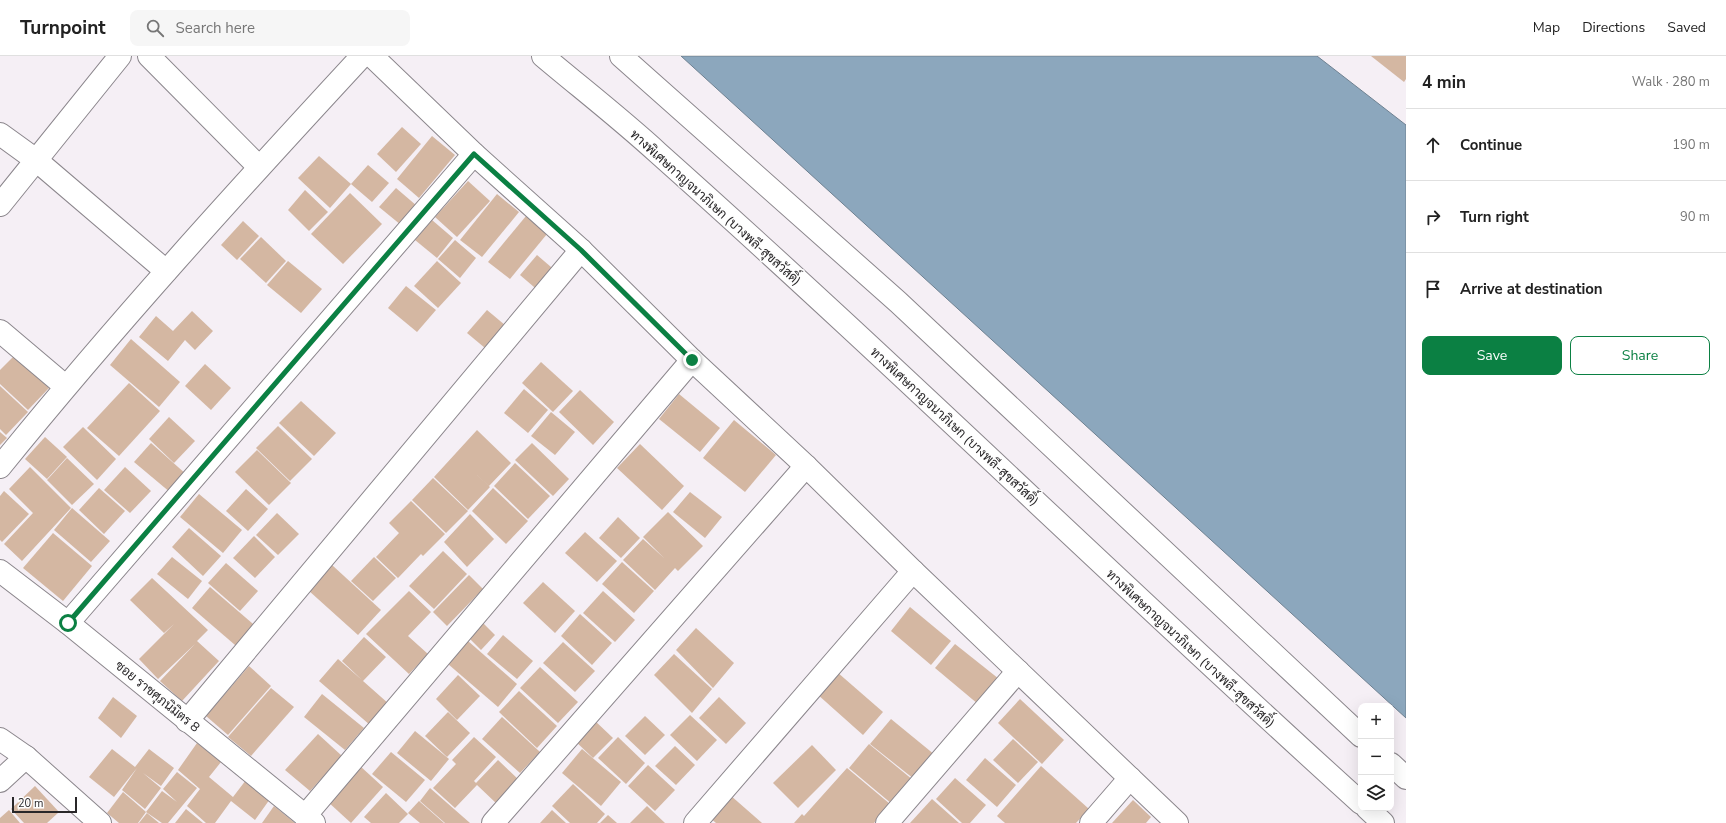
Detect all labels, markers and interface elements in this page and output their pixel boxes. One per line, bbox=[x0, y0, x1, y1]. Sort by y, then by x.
search box bbox=[130, 10, 410, 46]
text: Turnpoint bbox=[20, 15, 106, 41]
icon: search bbox=[144, 17, 166, 39]
text: Search here bbox=[176, 18, 255, 38]
text: Map bbox=[1533, 18, 1560, 37]
text: Directions bbox=[1582, 18, 1645, 37]
text: Saved bbox=[1667, 18, 1706, 37]
text: 4 min bbox=[1422, 71, 1466, 94]
text: Walk · 280 m bbox=[1632, 73, 1710, 91]
street label: ทางพิเศษกาญจนาภิเษก (บางพลี-สุขสวัสดิ์) bbox=[626, 123, 808, 290]
icon: ahead bbox=[1422, 134, 1444, 156]
text: Continue bbox=[1460, 135, 1522, 155]
text: 190 m bbox=[1672, 136, 1710, 154]
icon: right bbox=[1422, 206, 1444, 228]
text: Turn right bbox=[1460, 207, 1529, 227]
text: 90 m bbox=[1680, 208, 1710, 226]
icon: arrive bbox=[1422, 278, 1444, 300]
text: Arrive at destination bbox=[1460, 279, 1603, 299]
button: Save bbox=[1422, 336, 1562, 375]
button: Share bbox=[1570, 336, 1710, 375]
street label: ทางพิเศษกาญจนาภิเษก (บางพลี-สุขสวัสดิ์) bbox=[866, 340, 1046, 510]
route end bbox=[683, 351, 701, 369]
street label: ทางพิเศษกาญจนาภิเษก (บางพลี-สุขสวัสดิ์) bbox=[1102, 562, 1282, 732]
route start bbox=[59, 614, 77, 632]
street label: ซอย ราชศุภนิมิตร 8 bbox=[111, 657, 204, 737]
map controls bbox=[1358, 703, 1394, 811]
button: + bbox=[1358, 703, 1394, 739]
button: − bbox=[1358, 739, 1394, 775]
button: layers bbox=[1358, 775, 1394, 811]
scale bar bbox=[12, 795, 77, 814]
text: 20 m bbox=[18, 796, 43, 811]

